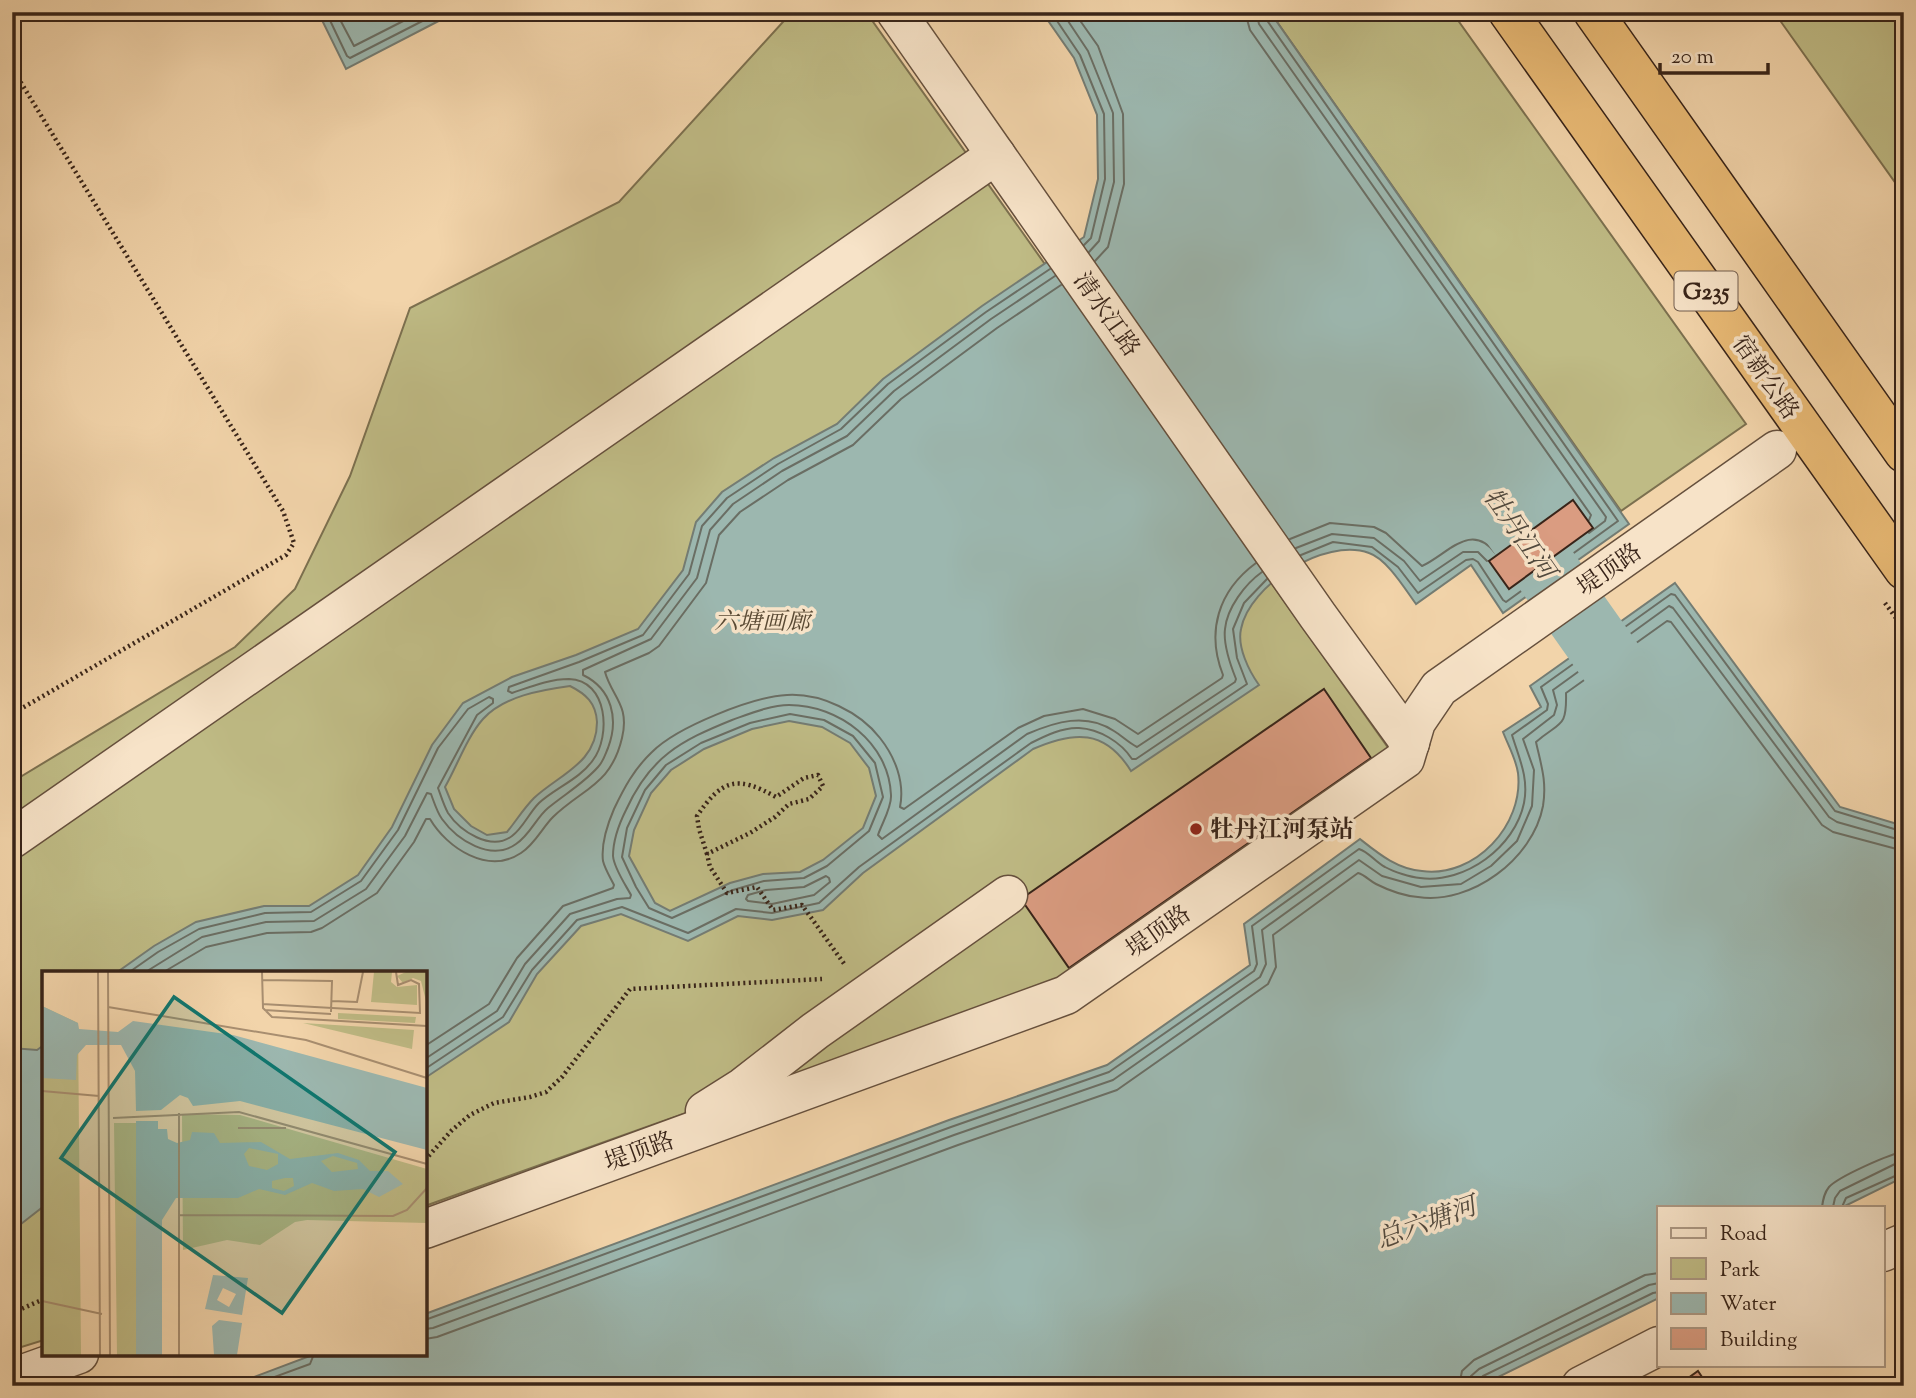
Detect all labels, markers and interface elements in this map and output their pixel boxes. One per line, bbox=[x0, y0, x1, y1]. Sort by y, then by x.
scale bar bbox=[1660, 32, 1769, 76]
text: 20 m bbox=[1671, 43, 1714, 73]
street label: 清水江路 bbox=[1064, 266, 1147, 364]
road number: G235 bbox=[1674, 272, 1738, 310]
street label: 宿新公路 bbox=[1723, 329, 1806, 427]
water label: 牡丹江河 bbox=[1473, 481, 1565, 591]
street label: 堤顶路 bbox=[1571, 536, 1649, 605]
park label: 六塘画廊 bbox=[714, 606, 814, 640]
place label: 牡丹江河泵站 bbox=[1210, 814, 1354, 848]
marker: 牡丹江河泵站 bbox=[1188, 821, 1204, 837]
street label: 堤顶路 bbox=[1120, 898, 1198, 967]
inset map bbox=[42, 971, 427, 1356]
street label: 堤顶路 bbox=[600, 1125, 679, 1181]
water label: 总六塘河 bbox=[1372, 1188, 1486, 1260]
legend bbox=[1657, 1206, 1884, 1366]
text: Road bbox=[1720, 1220, 1767, 1250]
text: Park bbox=[1720, 1256, 1761, 1286]
text: Water bbox=[1720, 1290, 1777, 1320]
text: Building bbox=[1720, 1326, 1797, 1356]

